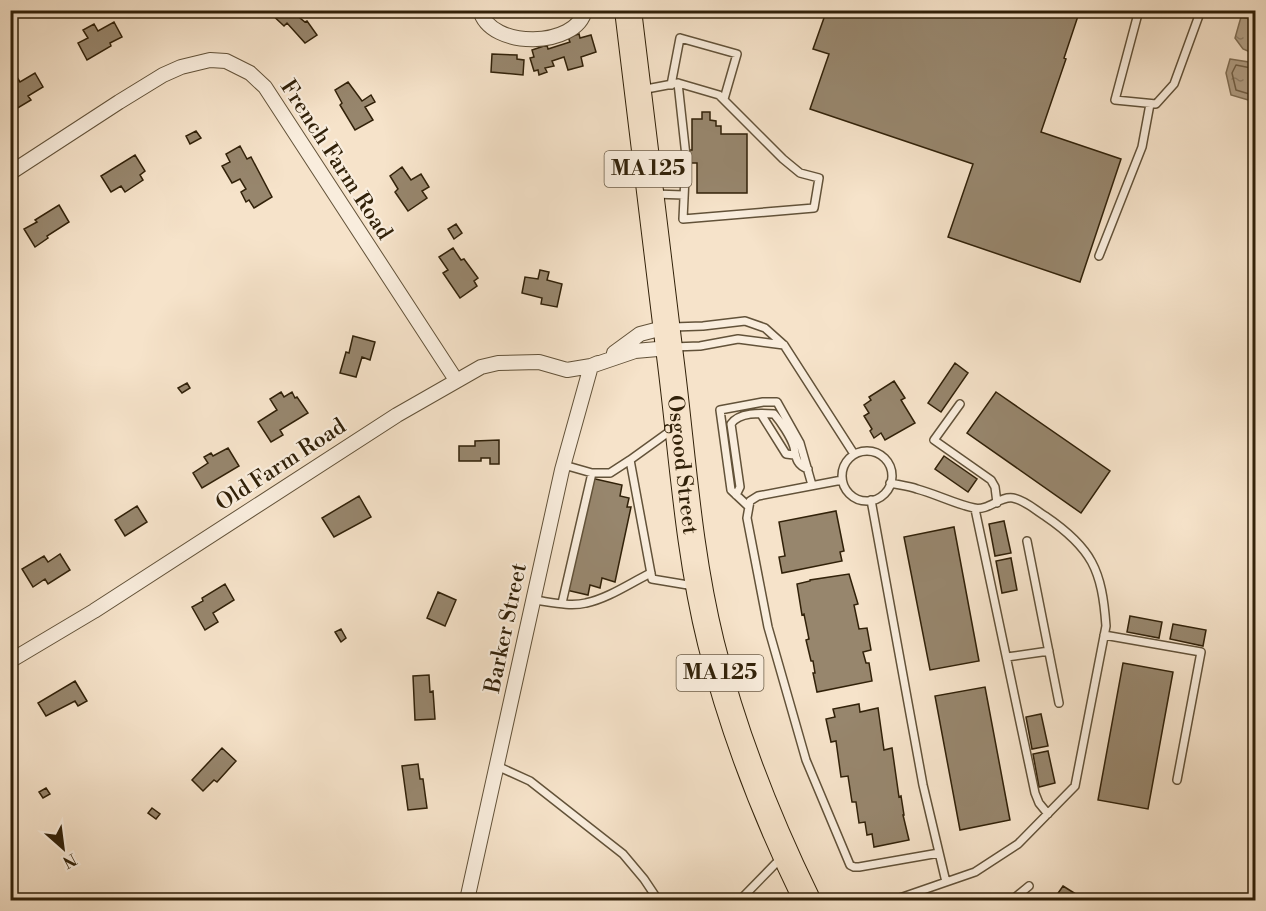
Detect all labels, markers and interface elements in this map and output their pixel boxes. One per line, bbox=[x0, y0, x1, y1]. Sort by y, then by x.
street label: French Farm Road bbox=[274, 75, 398, 245]
road number: MA 125 bbox=[604, 151, 692, 187]
street label: Osgood Street bbox=[661, 394, 704, 536]
street label: Old Farm Road bbox=[211, 413, 352, 517]
street label: Barker Street bbox=[479, 560, 533, 696]
road number: MA 125 bbox=[676, 655, 764, 691]
north arrow bbox=[33, 818, 93, 878]
text: N bbox=[59, 849, 80, 872]

